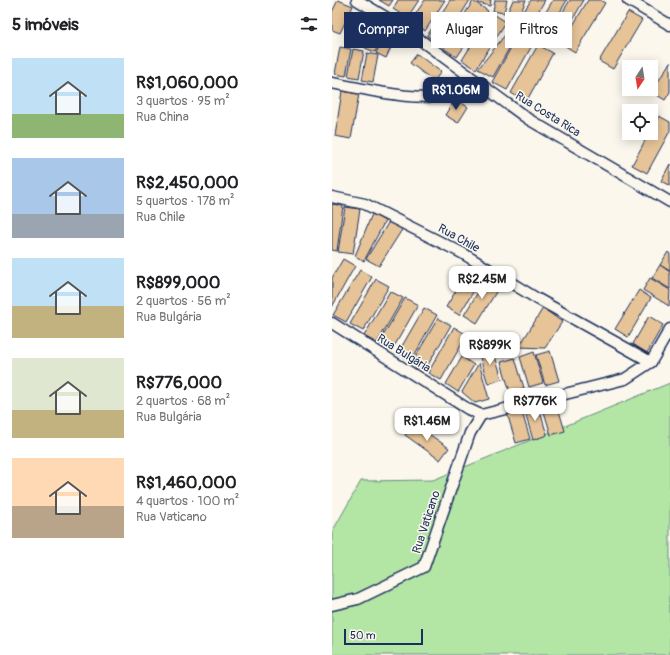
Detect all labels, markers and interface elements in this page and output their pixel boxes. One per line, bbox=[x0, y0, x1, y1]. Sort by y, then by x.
chip: Comprar bbox=[344, 12, 423, 48]
chip: Alugar bbox=[431, 12, 497, 48]
chip: Filtros bbox=[505, 12, 572, 48]
icon: filters bbox=[298, 13, 320, 35]
text: 5 imóveis bbox=[12, 14, 79, 35]
north arrow bbox=[622, 60, 658, 96]
map controls bbox=[622, 60, 658, 140]
text: R$1,060,000 bbox=[136, 72, 238, 93]
icon: home bbox=[44, 74, 92, 122]
pin: R$1.06M bbox=[419, 77, 493, 111]
text: R$1.06M bbox=[432, 82, 480, 98]
street label: Rua Costa Rica bbox=[512, 88, 584, 141]
text: 3 quartos · 95 m² bbox=[136, 93, 230, 109]
button: locate bbox=[622, 104, 658, 140]
text: Rua China bbox=[136, 109, 189, 125]
text: R$2,450,000 bbox=[136, 172, 239, 193]
icon: home bbox=[44, 174, 92, 222]
text: 5 quartos · 178 m² bbox=[136, 193, 234, 209]
text: Rua Chile bbox=[136, 209, 185, 225]
street label: Rua Chile bbox=[435, 221, 482, 256]
pin: R$2.45M bbox=[445, 266, 519, 300]
text: R$2.45M bbox=[458, 271, 506, 287]
text: R$899,000 bbox=[136, 272, 220, 293]
icon: home bbox=[44, 274, 92, 322]
text: 2 quartos · 56 m² bbox=[136, 293, 231, 309]
text: Rua Bulgária bbox=[136, 309, 202, 325]
street label: Rua Bulgária bbox=[374, 331, 434, 376]
pin: R$899K bbox=[457, 332, 523, 366]
text: R$899K bbox=[469, 337, 511, 353]
text: R$776,000 bbox=[136, 372, 222, 393]
icon: home bbox=[44, 374, 92, 422]
pin: R$776K bbox=[502, 388, 568, 422]
text: 2 quartos · 68 m² bbox=[136, 393, 230, 409]
text: R$776K bbox=[513, 393, 557, 409]
pin: R$1.46M bbox=[390, 408, 464, 442]
text: Rua Bulgária bbox=[136, 409, 202, 425]
text: R$1.46M bbox=[404, 413, 450, 429]
text: R$1,460,000 bbox=[136, 472, 237, 493]
icon: home bbox=[44, 474, 92, 522]
street label: Rua Vaticano bbox=[409, 488, 444, 556]
text: 4 quartos · 100 m² bbox=[136, 493, 239, 509]
text: Rua Vaticano bbox=[136, 509, 207, 525]
scale bar bbox=[344, 627, 423, 646]
text: 50 m bbox=[350, 629, 376, 642]

